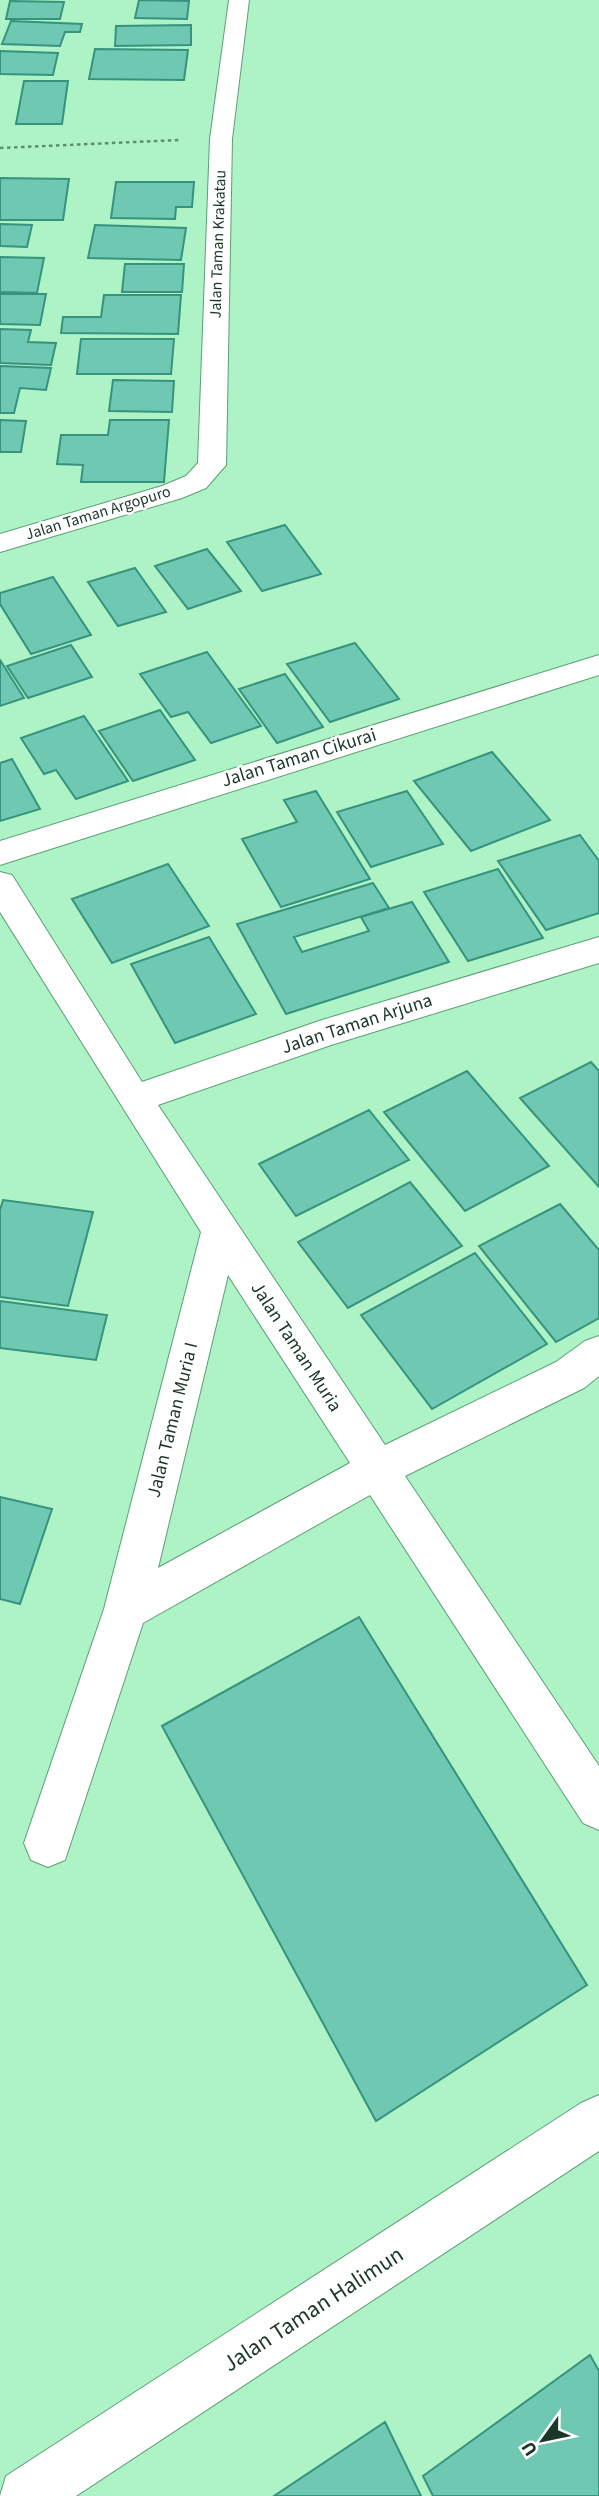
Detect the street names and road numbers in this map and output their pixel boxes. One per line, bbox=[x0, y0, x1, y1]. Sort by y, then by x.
street label: Jalan Taman Krakatau bbox=[204, 169, 232, 319]
street label: Jalan Taman Argopuro bbox=[23, 480, 173, 546]
street label: Jalan Taman Cikurai bbox=[218, 722, 380, 794]
street label: Jalan Taman Arjuna bbox=[278, 987, 436, 1061]
street label: Jalan Taman Muria bbox=[244, 1277, 348, 1417]
street label: Jalan Taman Muria I bbox=[141, 1340, 205, 1500]
street label: Jalan Taman Halimun bbox=[216, 2238, 410, 2380]

